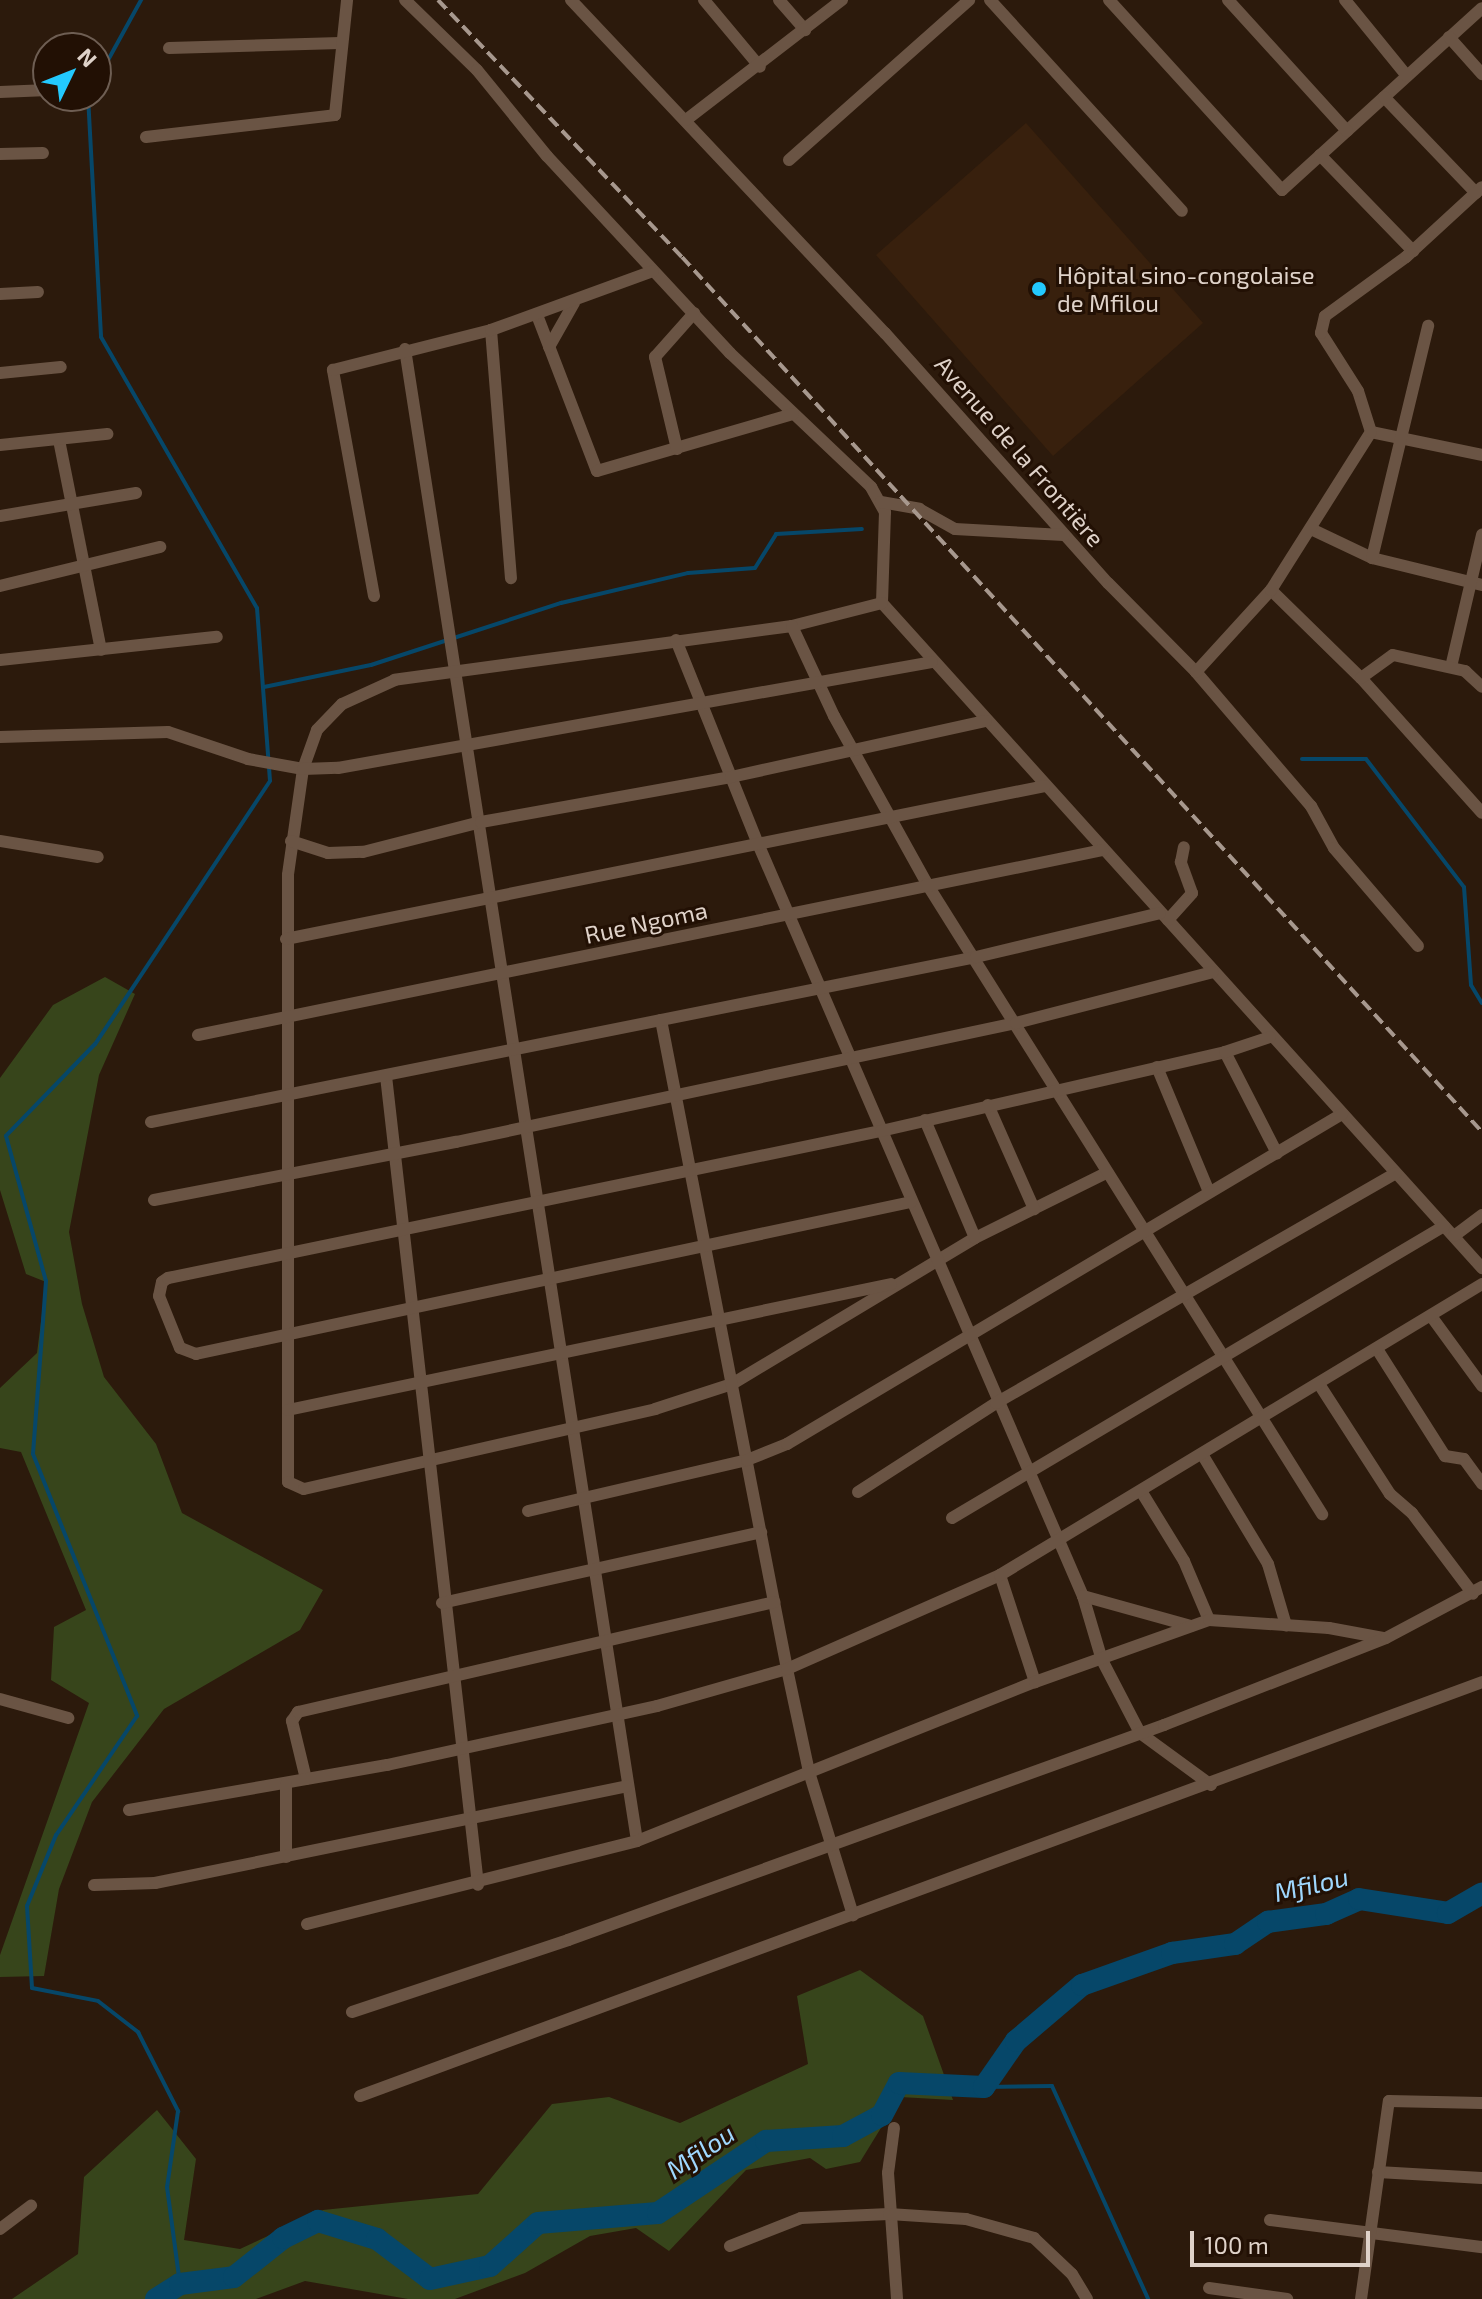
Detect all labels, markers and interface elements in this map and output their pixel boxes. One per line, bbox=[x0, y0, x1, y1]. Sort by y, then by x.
north arrow bbox=[32, 32, 112, 112]
text: N bbox=[73, 42, 103, 72]
place label: Hôpital sino-congolaise de Mfilou bbox=[1057, 261, 1315, 317]
marker: Hôpital sino-congolaise de Mfilou bbox=[1028, 278, 1050, 300]
street label: Avenue de la Frontière bbox=[929, 350, 1111, 552]
street label: Rue Ngoma bbox=[582, 895, 710, 949]
water label: Mfilou bbox=[1271, 1860, 1351, 1908]
water label: Mfilou bbox=[660, 2117, 740, 2185]
scale bar bbox=[1194, 2215, 1374, 2265]
text: 100 m bbox=[1204, 2230, 1269, 2259]

